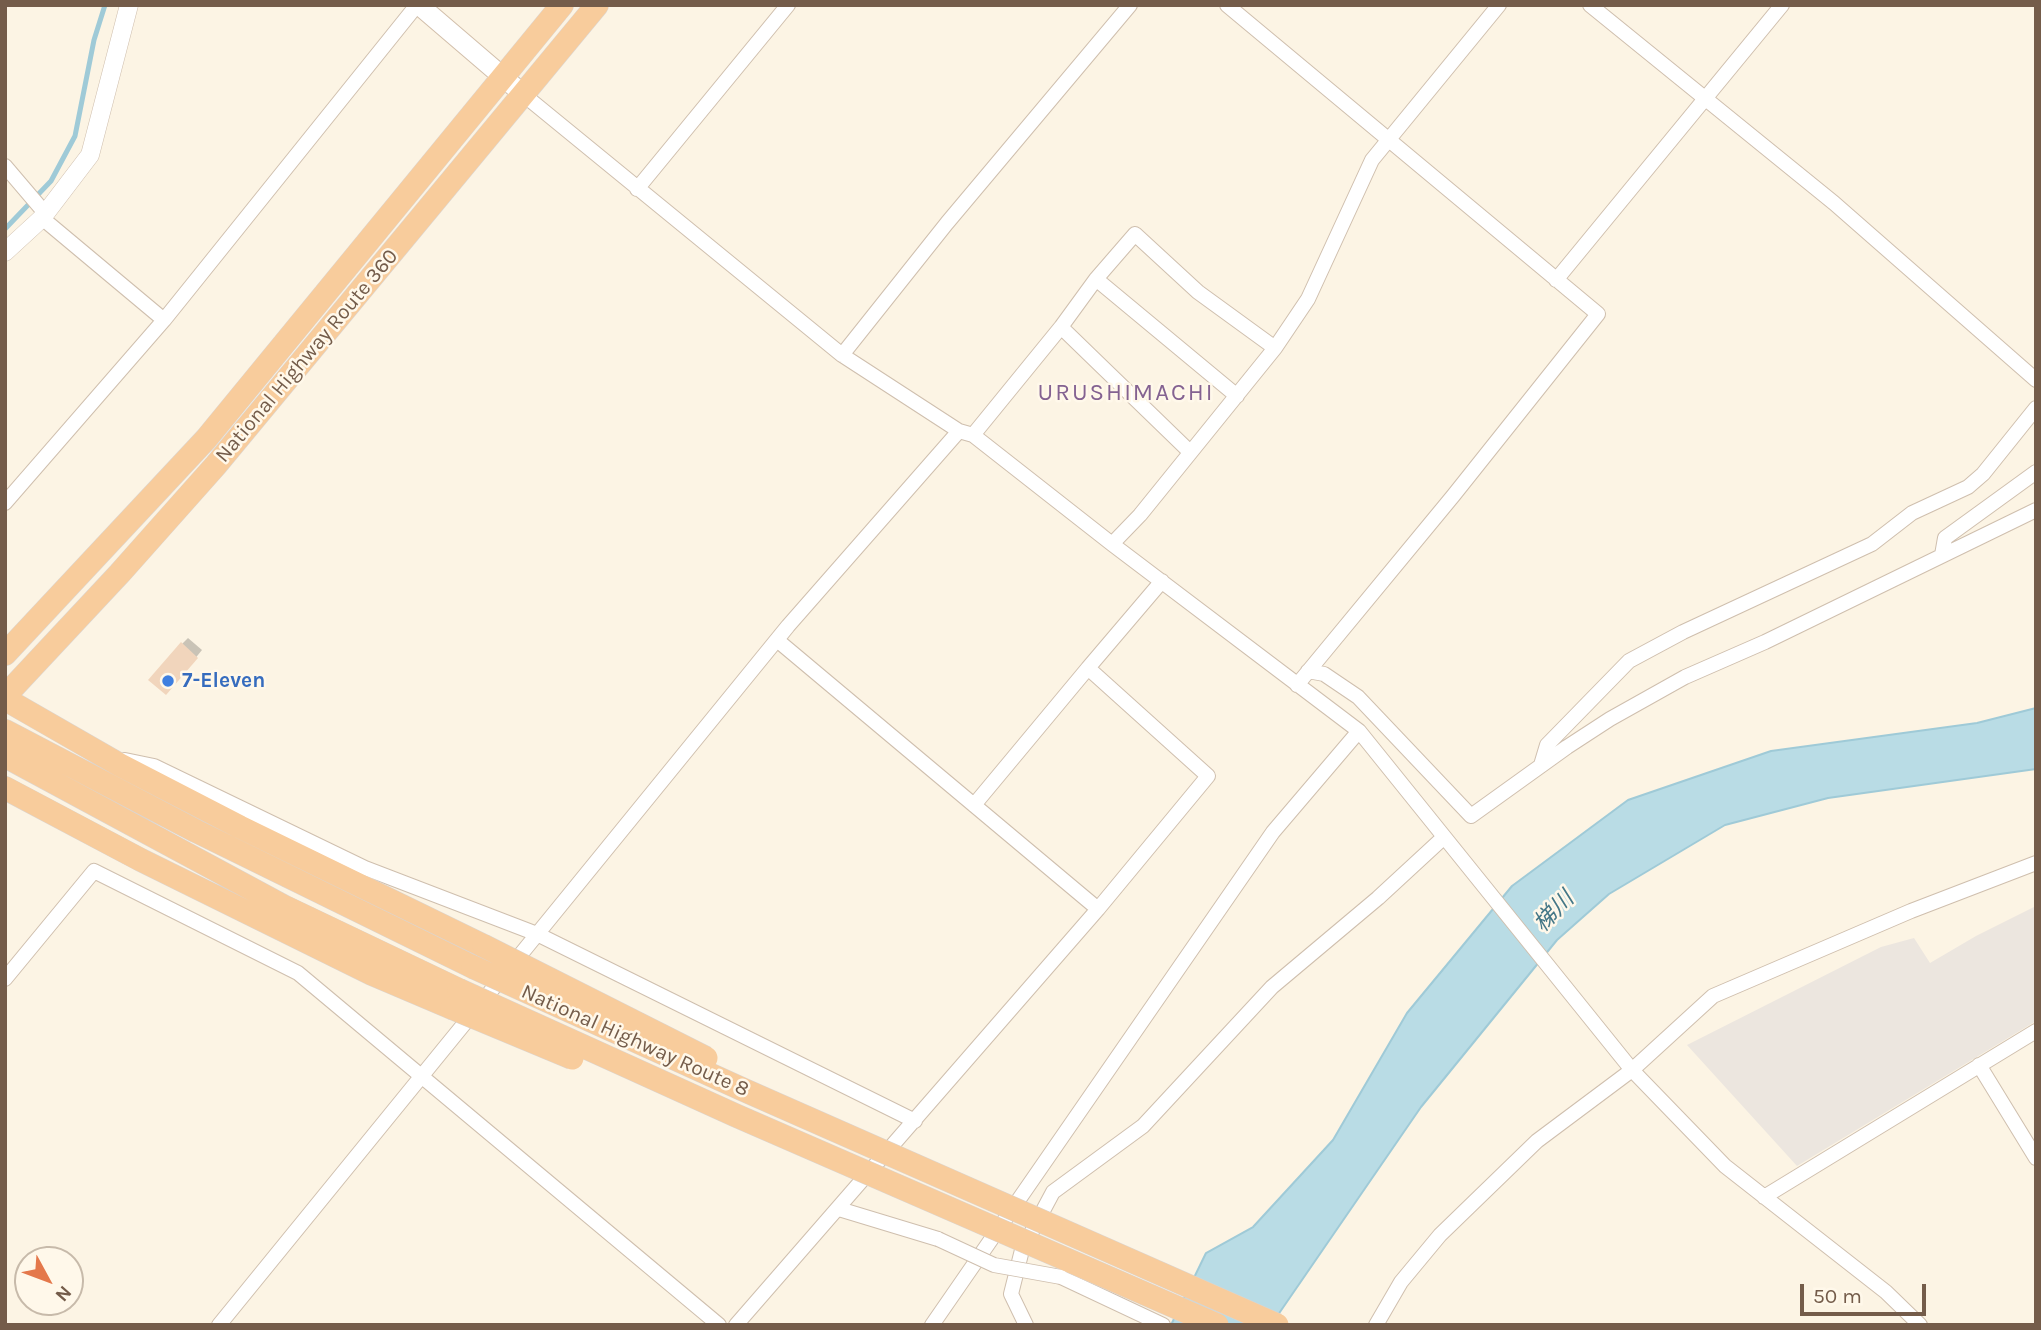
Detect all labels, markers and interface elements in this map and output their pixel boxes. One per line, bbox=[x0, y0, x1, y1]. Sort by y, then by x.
street label: National Highway Route 360 bbox=[210, 244, 404, 468]
district label: URUSHIMACHI bbox=[1039, 379, 1213, 407]
place label: 7-Eleven bbox=[182, 668, 265, 694]
marker: 7-Eleven bbox=[160, 673, 176, 689]
water label: 梯川 bbox=[1528, 886, 1580, 938]
street label: National Highway Route 8 bbox=[517, 979, 753, 1103]
north arrow bbox=[14, 1246, 84, 1316]
scale bar bbox=[1803, 1270, 1929, 1314]
text: N bbox=[51, 1281, 76, 1306]
text: 50 m bbox=[1813, 1284, 1862, 1308]

